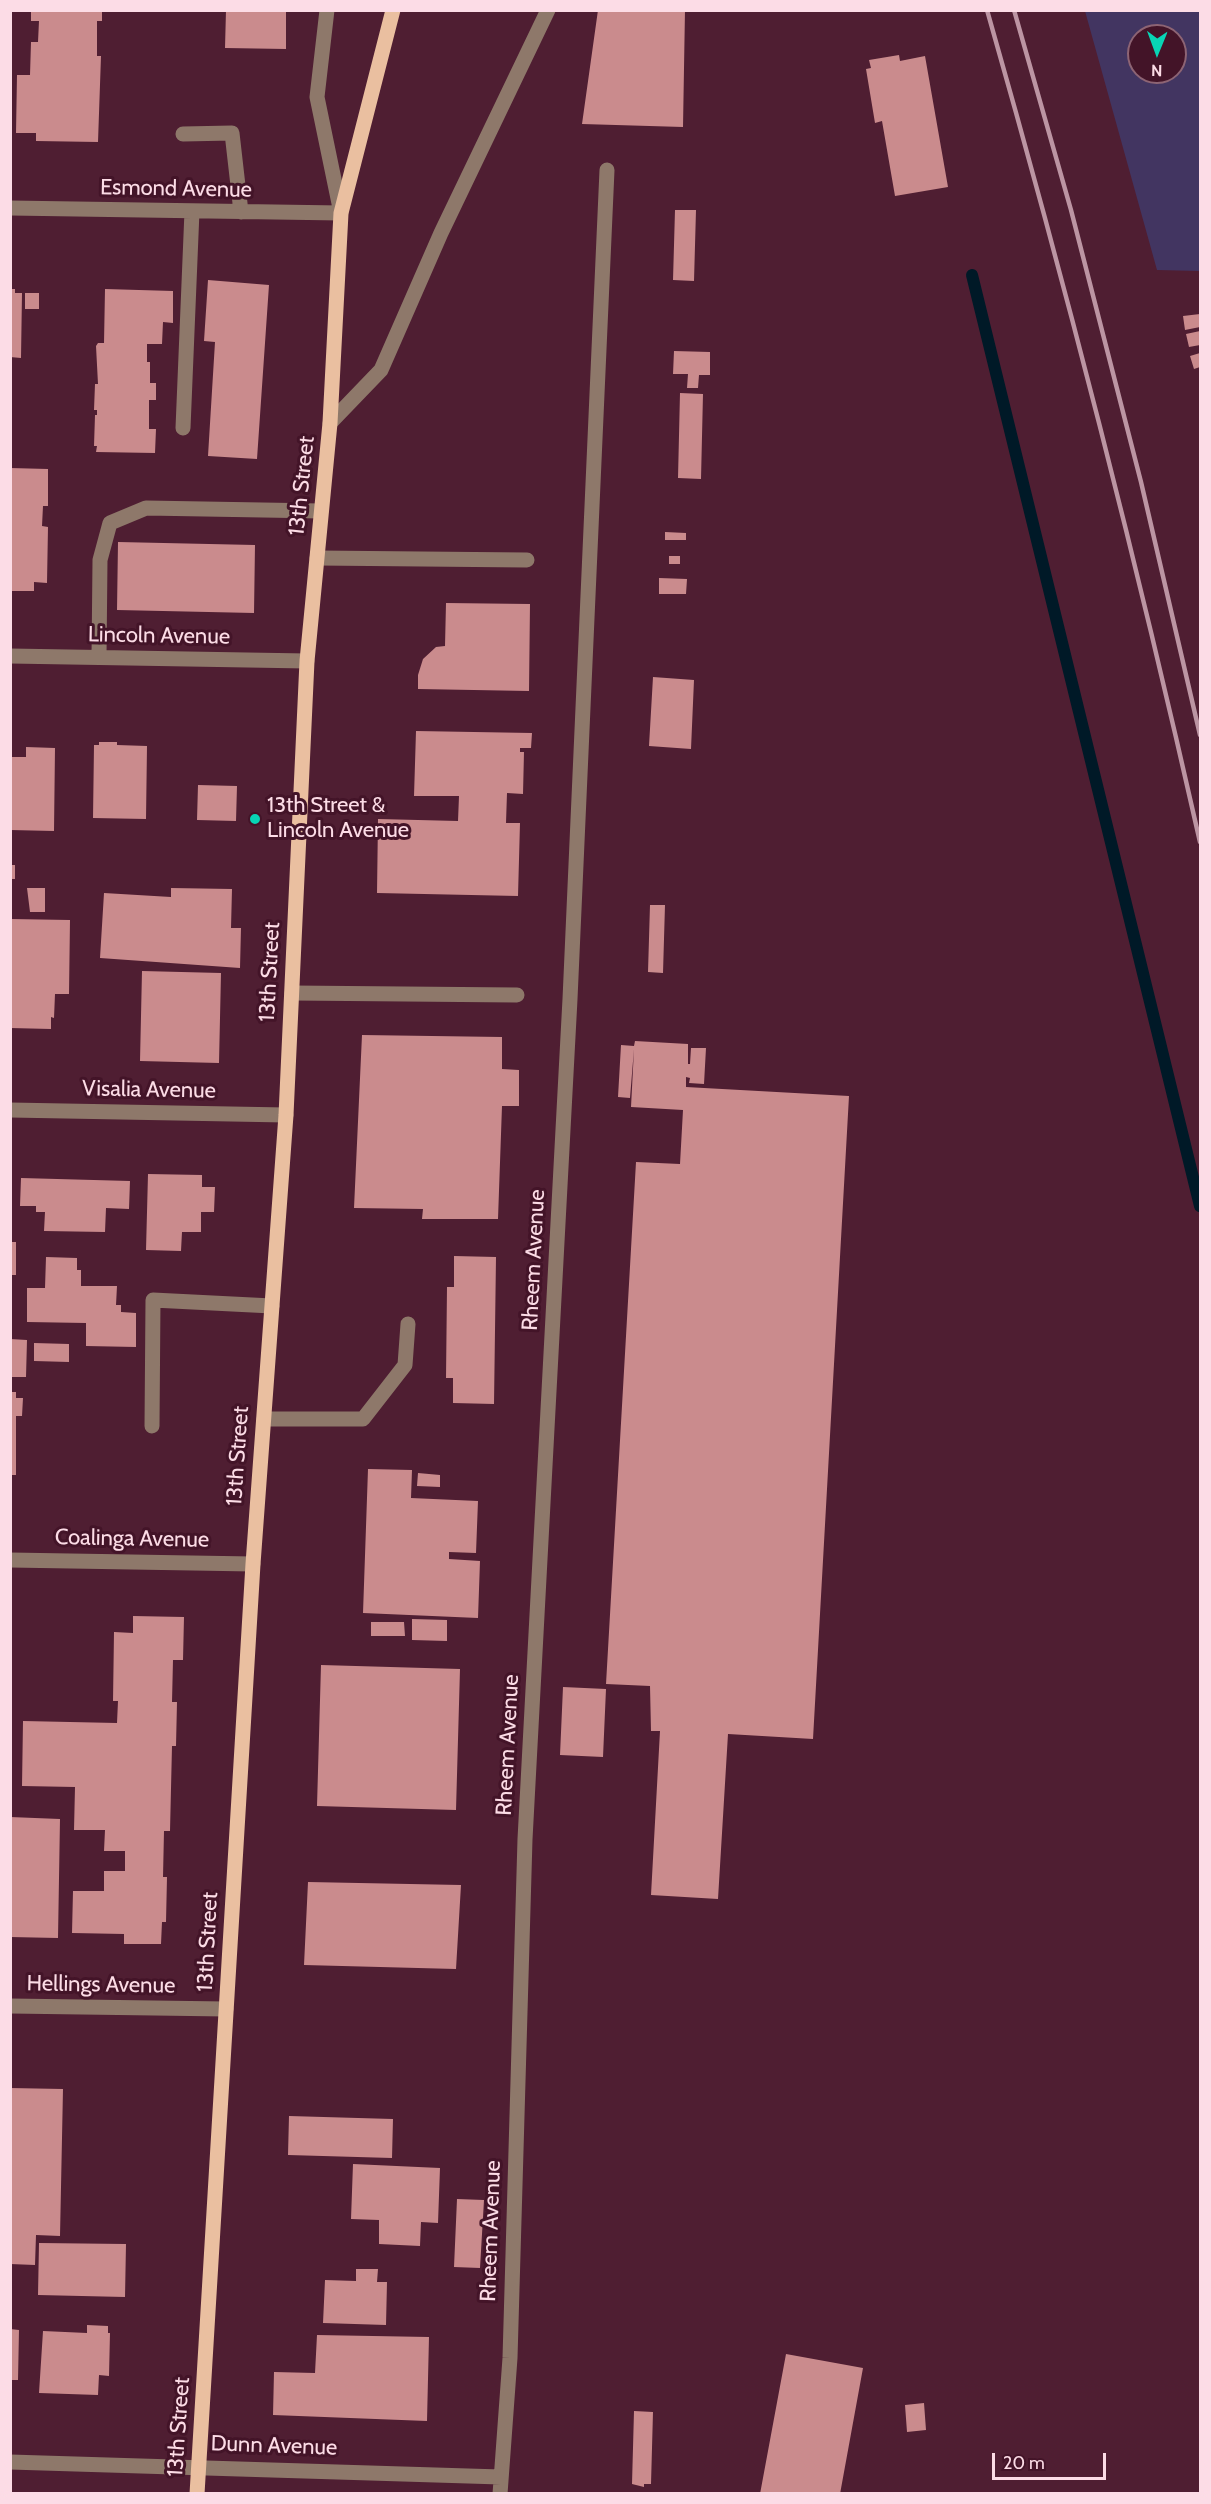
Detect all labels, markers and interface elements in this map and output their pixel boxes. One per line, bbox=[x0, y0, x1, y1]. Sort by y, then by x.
north arrow bbox=[1127, 24, 1187, 84]
text: N bbox=[1151, 61, 1163, 80]
street label: Esmond Avenue bbox=[100, 174, 252, 204]
street label: 13th Street bbox=[284, 435, 320, 537]
street label: Lincoln Avenue bbox=[88, 622, 230, 650]
place label: 13th Street & Lincoln Avenue bbox=[267, 793, 409, 844]
marker: 13th Street & Lincoln Avenue bbox=[248, 812, 262, 826]
street label: 13th Street bbox=[254, 921, 286, 1023]
street label: Visalia Avenue bbox=[82, 1076, 216, 1104]
street label: Rheem Avenue bbox=[517, 1189, 551, 1331]
street label: 13th Street bbox=[221, 1405, 255, 1507]
street label: Coalinga Avenue bbox=[55, 1524, 209, 1554]
street label: Rheem Avenue bbox=[491, 1674, 525, 1816]
street label: 13th Street bbox=[192, 1891, 224, 1993]
street label: Hellings Avenue bbox=[26, 1971, 176, 1999]
street label: Rheem Avenue bbox=[475, 2160, 507, 2302]
street label: 13th Street bbox=[162, 2376, 196, 2478]
street label: Dunn Avenue bbox=[210, 2431, 338, 2461]
scale bar bbox=[995, 2441, 1109, 2479]
text: 20 m bbox=[1003, 2452, 1045, 2474]

